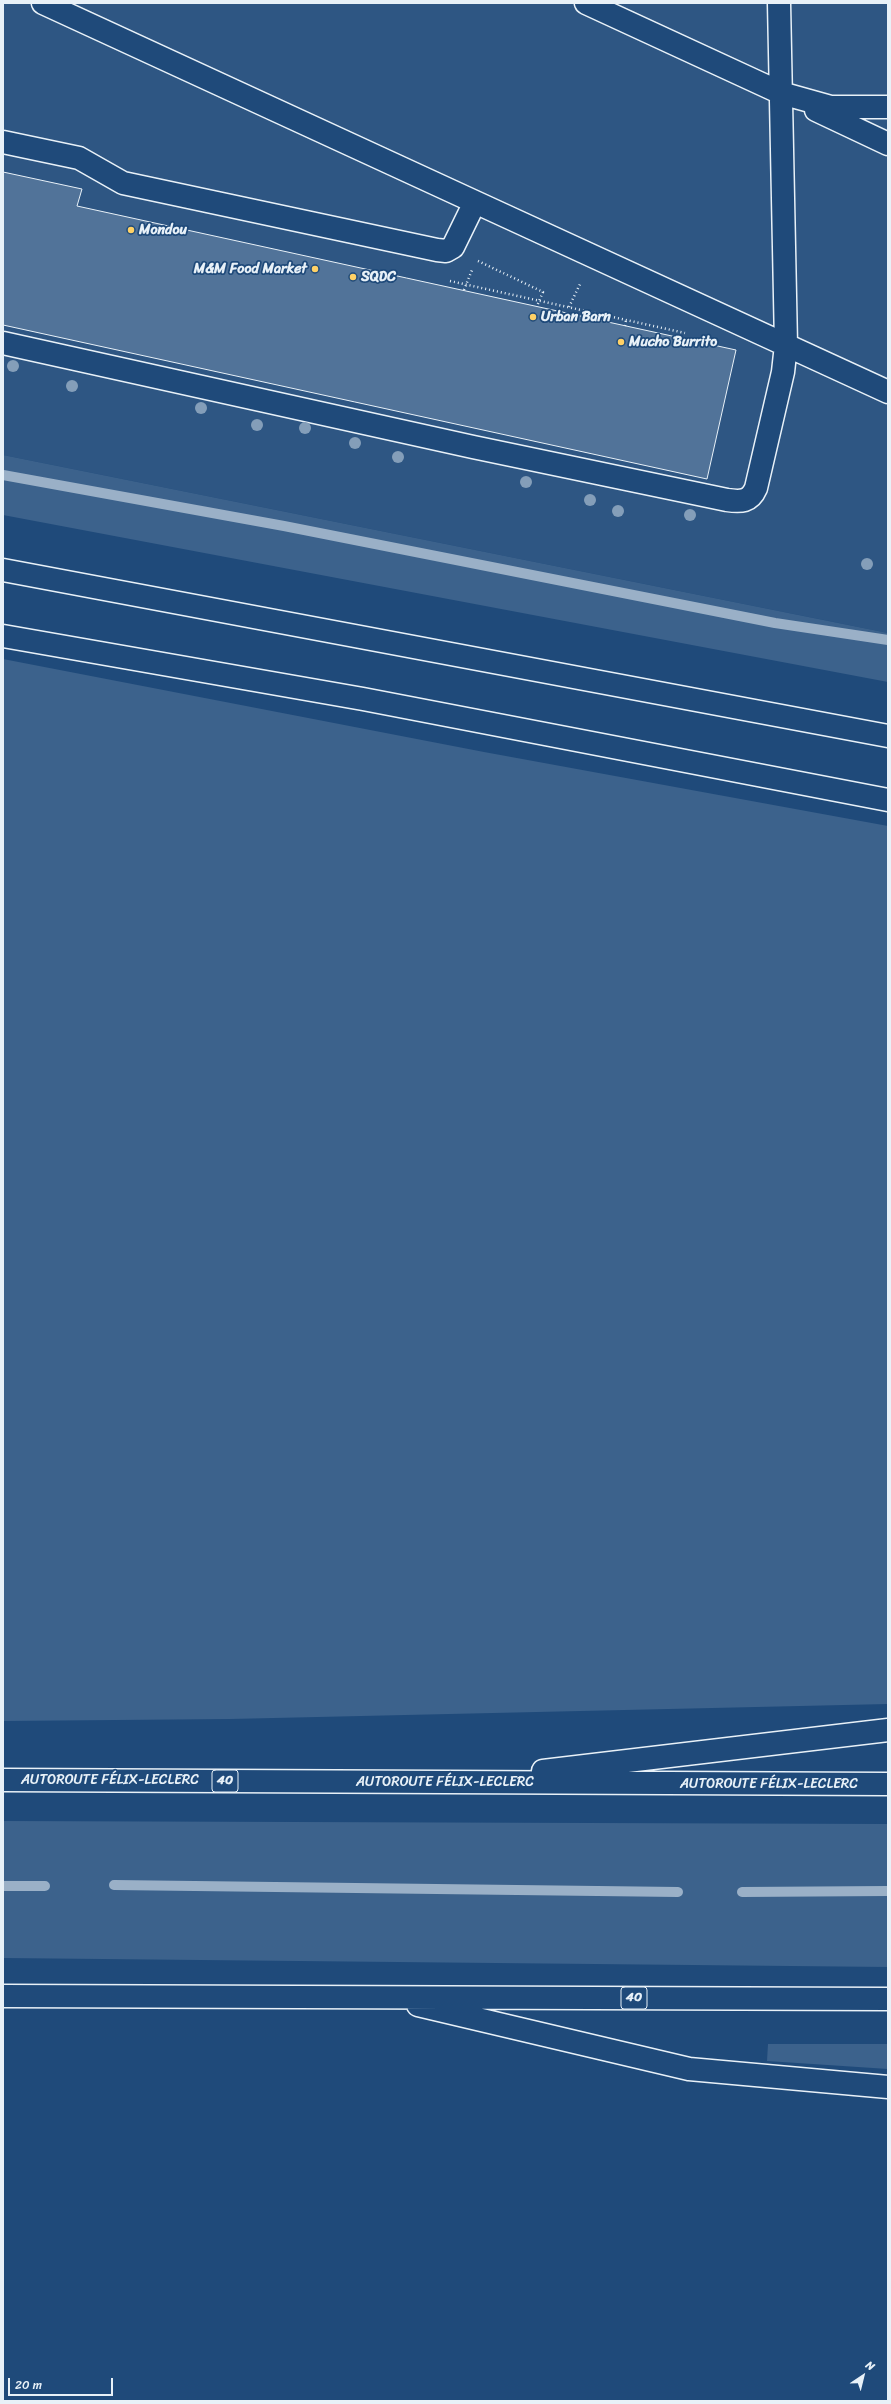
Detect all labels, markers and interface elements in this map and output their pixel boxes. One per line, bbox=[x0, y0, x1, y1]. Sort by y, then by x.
place label: Mondou bbox=[139, 222, 187, 238]
marker: Mondou bbox=[126, 225, 136, 235]
place label: M&M Food Market bbox=[194, 261, 307, 277]
marker: M&M Food Market bbox=[310, 264, 320, 274]
place label: SQDC bbox=[361, 269, 396, 285]
marker: SQDC bbox=[348, 272, 358, 282]
place label: Urban Barn bbox=[541, 309, 611, 325]
marker: Urban Barn bbox=[528, 312, 538, 322]
place label: Mucho Burrito bbox=[629, 334, 717, 350]
marker: Mucho Burrito bbox=[616, 337, 626, 347]
road number: 40 bbox=[212, 1770, 238, 1792]
street label: AUTOROUTE FÉLIX-LECLERC bbox=[21, 1772, 199, 1788]
street label: AUTOROUTE FÉLIX-LECLERC bbox=[356, 1774, 534, 1790]
street label: AUTOROUTE FÉLIX-LECLERC bbox=[680, 1776, 858, 1792]
road number: 40 bbox=[621, 1987, 647, 2009]
north arrow bbox=[843, 2356, 883, 2396]
text: N bbox=[862, 2356, 879, 2376]
scale bar bbox=[10, 2370, 115, 2396]
text: 20 m bbox=[15, 2374, 42, 2396]

